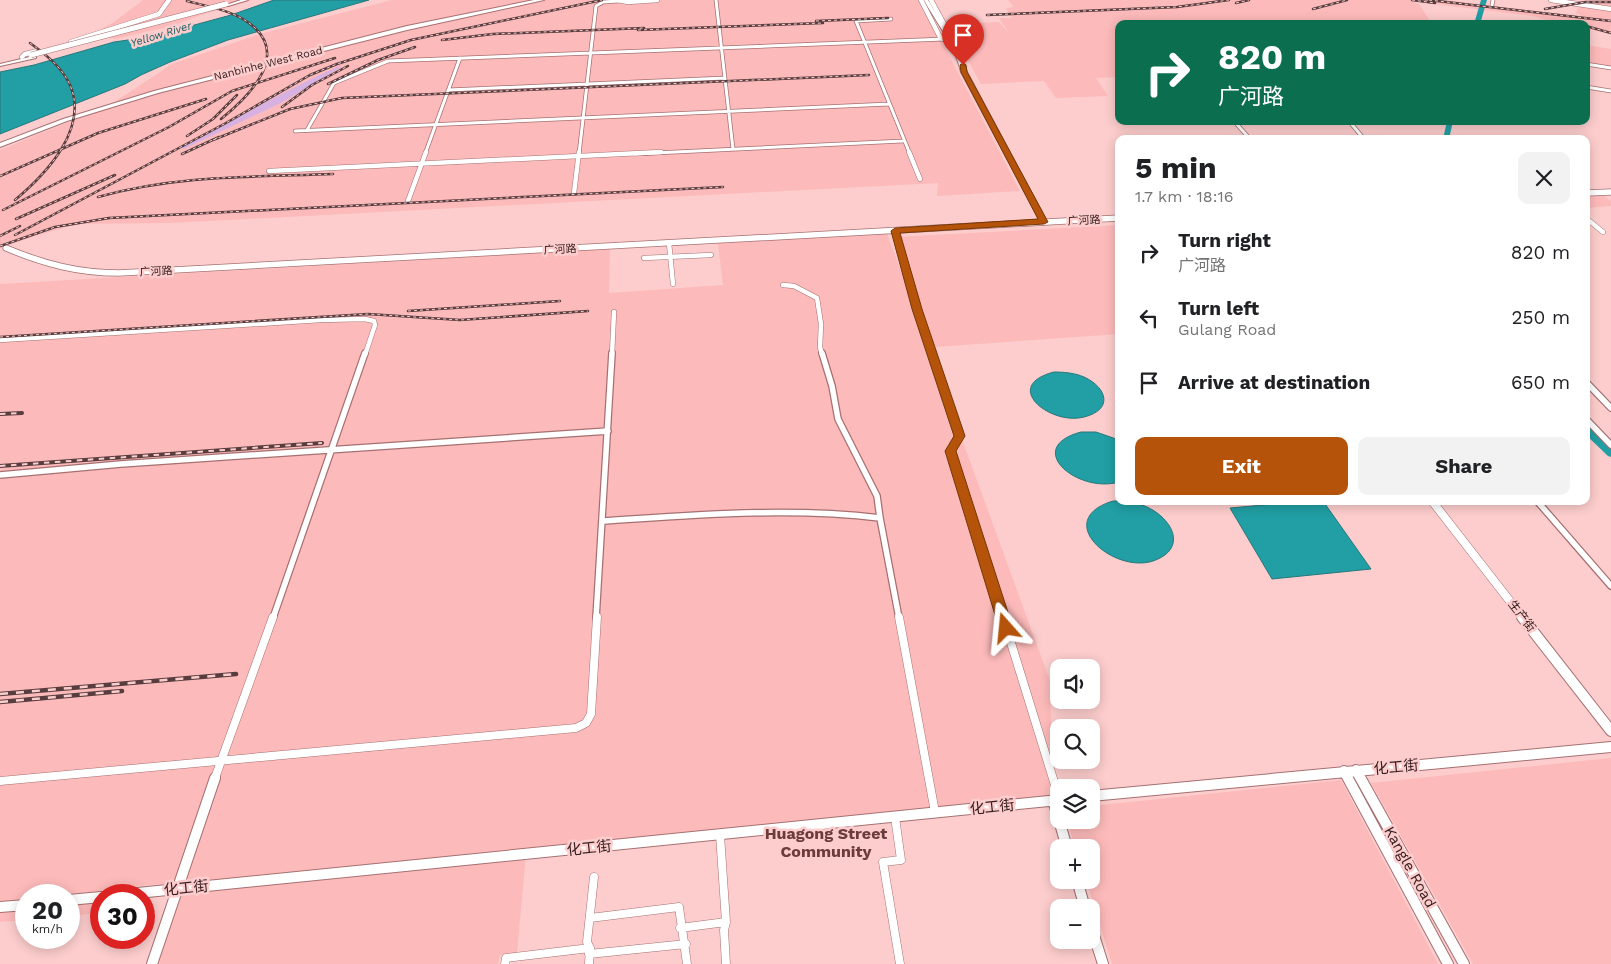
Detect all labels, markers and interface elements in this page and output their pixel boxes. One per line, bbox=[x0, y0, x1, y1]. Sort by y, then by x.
pin bbox=[942, 14, 984, 65]
water label: Yellow River bbox=[129, 19, 194, 50]
icon: arrive bbox=[949, 21, 977, 49]
text: 820 m bbox=[1218, 36, 1326, 78]
icon: right bbox=[1135, 40, 1200, 105]
street label: Nanbinhe West Road bbox=[212, 44, 324, 83]
text: 广河路 bbox=[1218, 84, 1284, 109]
text: 5 min bbox=[1135, 150, 1217, 185]
button: close bbox=[1518, 152, 1570, 204]
text: 1.7 km · 18:16 bbox=[1135, 187, 1233, 206]
street label: 广河路 bbox=[1067, 213, 1101, 228]
text: Turn right bbox=[1178, 229, 1271, 252]
icon: right bbox=[1135, 239, 1163, 267]
text: 820 m bbox=[1511, 241, 1570, 264]
street label: 广河路 bbox=[543, 242, 577, 257]
text: 广河路 bbox=[1178, 256, 1226, 275]
street label: 广河路 bbox=[139, 264, 173, 279]
text: Turn left bbox=[1178, 297, 1259, 320]
icon: left bbox=[1135, 304, 1163, 332]
text: 250 m bbox=[1511, 306, 1570, 329]
text: Gulang Road bbox=[1178, 320, 1276, 339]
icon: arrive bbox=[1135, 369, 1163, 397]
text: Arrive at destination bbox=[1178, 371, 1370, 394]
text: 650 m bbox=[1511, 371, 1570, 394]
button: Exit bbox=[1135, 437, 1348, 495]
button: Share bbox=[1358, 437, 1570, 495]
street label: 生产街 bbox=[1505, 598, 1539, 634]
position arrow bbox=[979, 601, 1031, 653]
map controls bbox=[1050, 659, 1100, 949]
button: sound bbox=[1050, 659, 1100, 709]
button: search bbox=[1050, 719, 1100, 769]
street label: 化工街 bbox=[1373, 756, 1419, 778]
button: layers bbox=[1050, 779, 1100, 829]
street label: 化工街 bbox=[969, 796, 1015, 818]
street label: Kangle Road bbox=[1380, 823, 1440, 911]
district label: Huagong Street Community bbox=[765, 824, 887, 861]
street label: 化工街 bbox=[566, 837, 612, 859]
button: + bbox=[1050, 839, 1100, 889]
street label: 化工街 bbox=[163, 877, 209, 899]
speed limit sign: 30 bbox=[90, 884, 155, 949]
text: 20 bbox=[32, 896, 63, 925]
button: − bbox=[1050, 899, 1100, 949]
text: km/h bbox=[32, 922, 63, 936]

